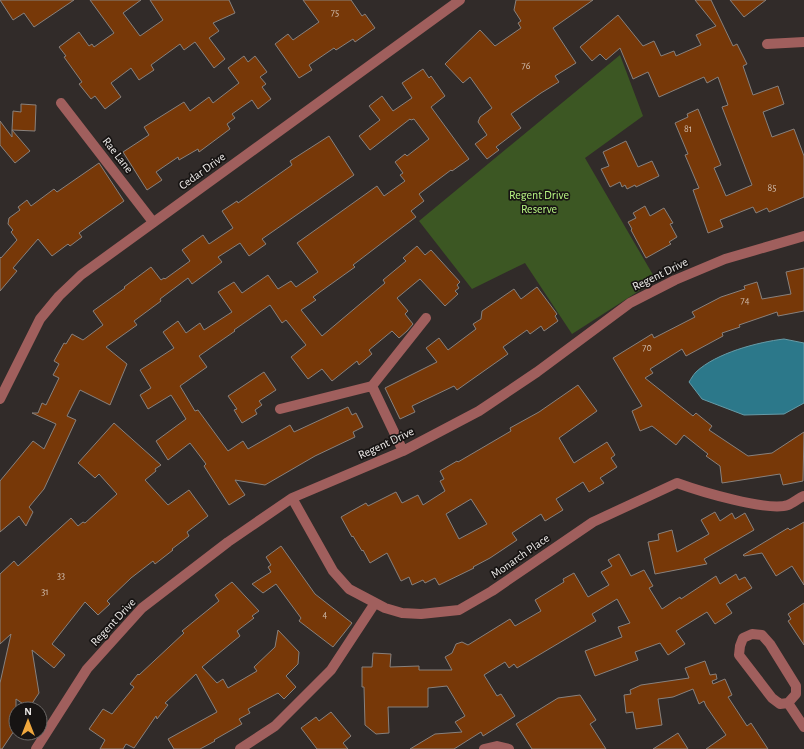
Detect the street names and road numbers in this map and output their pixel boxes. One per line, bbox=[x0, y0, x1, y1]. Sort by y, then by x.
street label: Rae Lane bbox=[100, 135, 136, 175]
street label: Cedar Drive bbox=[177, 150, 227, 192]
street label: Regent Drive bbox=[630, 255, 690, 293]
street label: Regent Drive bbox=[356, 425, 416, 461]
street label: Monarch Place bbox=[489, 532, 551, 580]
street label: Regent Drive bbox=[88, 596, 138, 648]

